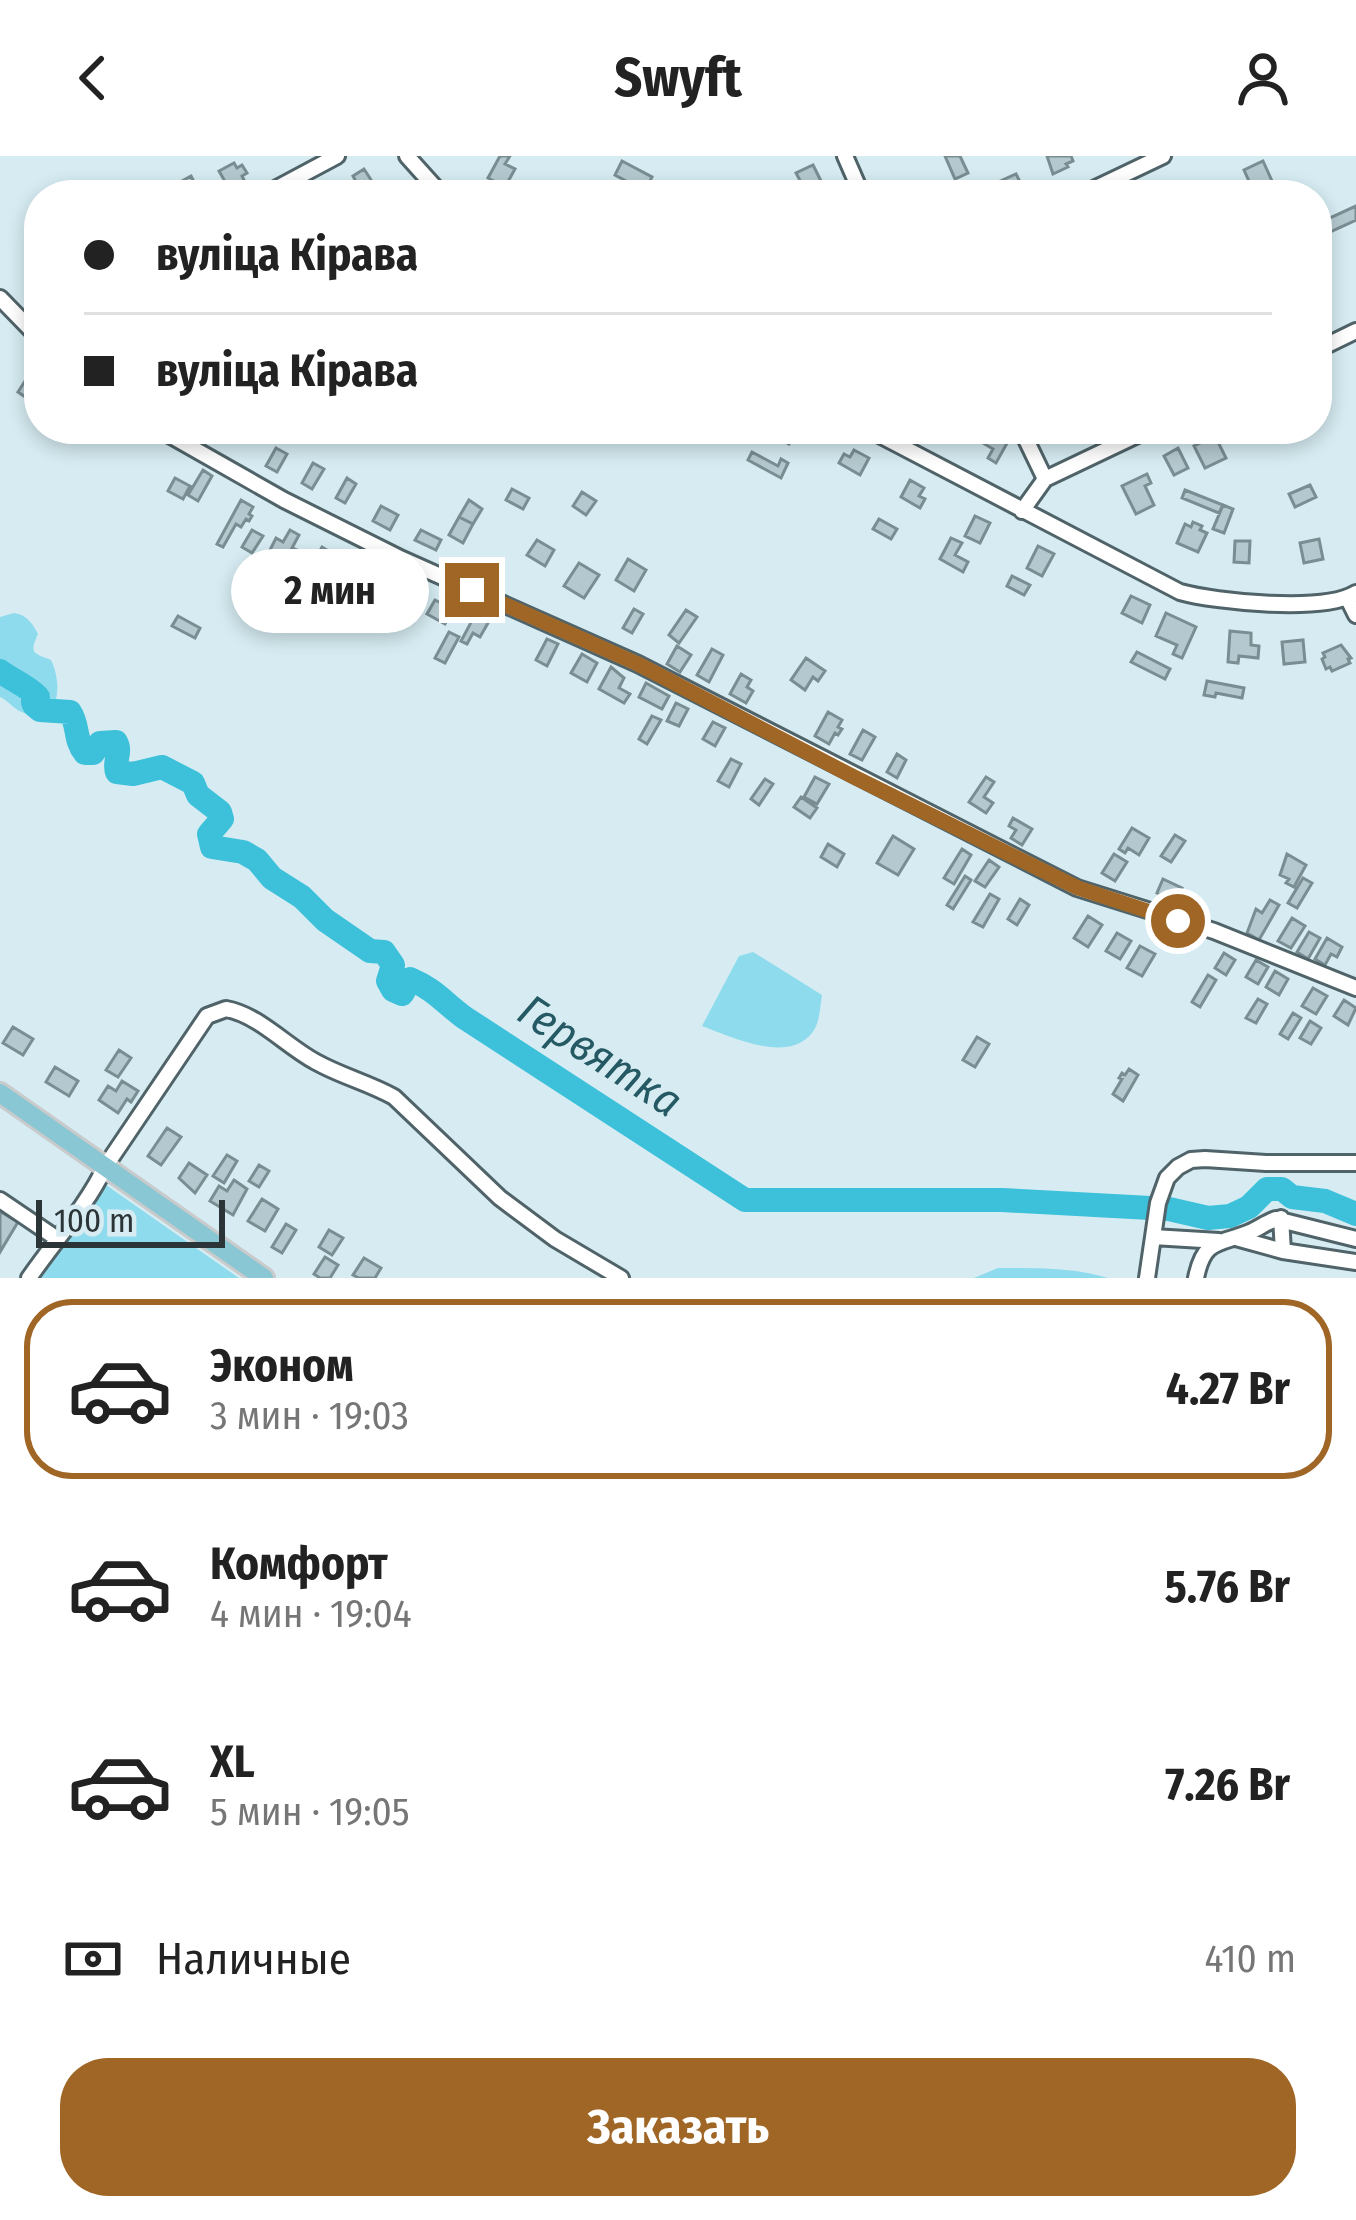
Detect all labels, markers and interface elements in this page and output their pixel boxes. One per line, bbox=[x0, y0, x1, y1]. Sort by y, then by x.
icon: back bbox=[60, 45, 126, 111]
icon: person bbox=[1230, 45, 1296, 111]
text: Swyft bbox=[614, 46, 742, 110]
text: вуліца Кірава bbox=[156, 228, 418, 282]
text: вуліца Кірава bbox=[156, 344, 418, 398]
callout: 2 мин bbox=[232, 548, 430, 632]
route end bbox=[445, 563, 499, 617]
text: 2 мин bbox=[284, 568, 376, 614]
route start bbox=[1151, 894, 1205, 948]
water label: Гервятка bbox=[508, 983, 692, 1129]
scale bar bbox=[36, 1194, 225, 1247]
text: 100 m bbox=[54, 1201, 134, 1241]
icon: car bbox=[66, 1335, 174, 1443]
text: Эконом bbox=[210, 1339, 354, 1393]
text: 4.27 Br bbox=[1166, 1362, 1290, 1416]
text: 3 мин · 19:03 bbox=[210, 1393, 409, 1439]
icon: car bbox=[66, 1533, 174, 1641]
text: Комфорт bbox=[210, 1537, 388, 1591]
text: 5.76 Br bbox=[1165, 1560, 1290, 1614]
text: 4 мин · 19:04 bbox=[210, 1591, 412, 1637]
icon: car bbox=[66, 1731, 174, 1839]
text: XL bbox=[210, 1735, 255, 1789]
text: 7.26 Br bbox=[1165, 1758, 1290, 1812]
text: 5 мин · 19:05 bbox=[210, 1789, 410, 1835]
icon: cash bbox=[60, 1926, 126, 1992]
text: Наличные bbox=[156, 1932, 351, 1986]
text: 410 m bbox=[1205, 1936, 1296, 1982]
button: Заказать bbox=[60, 2058, 1296, 2196]

